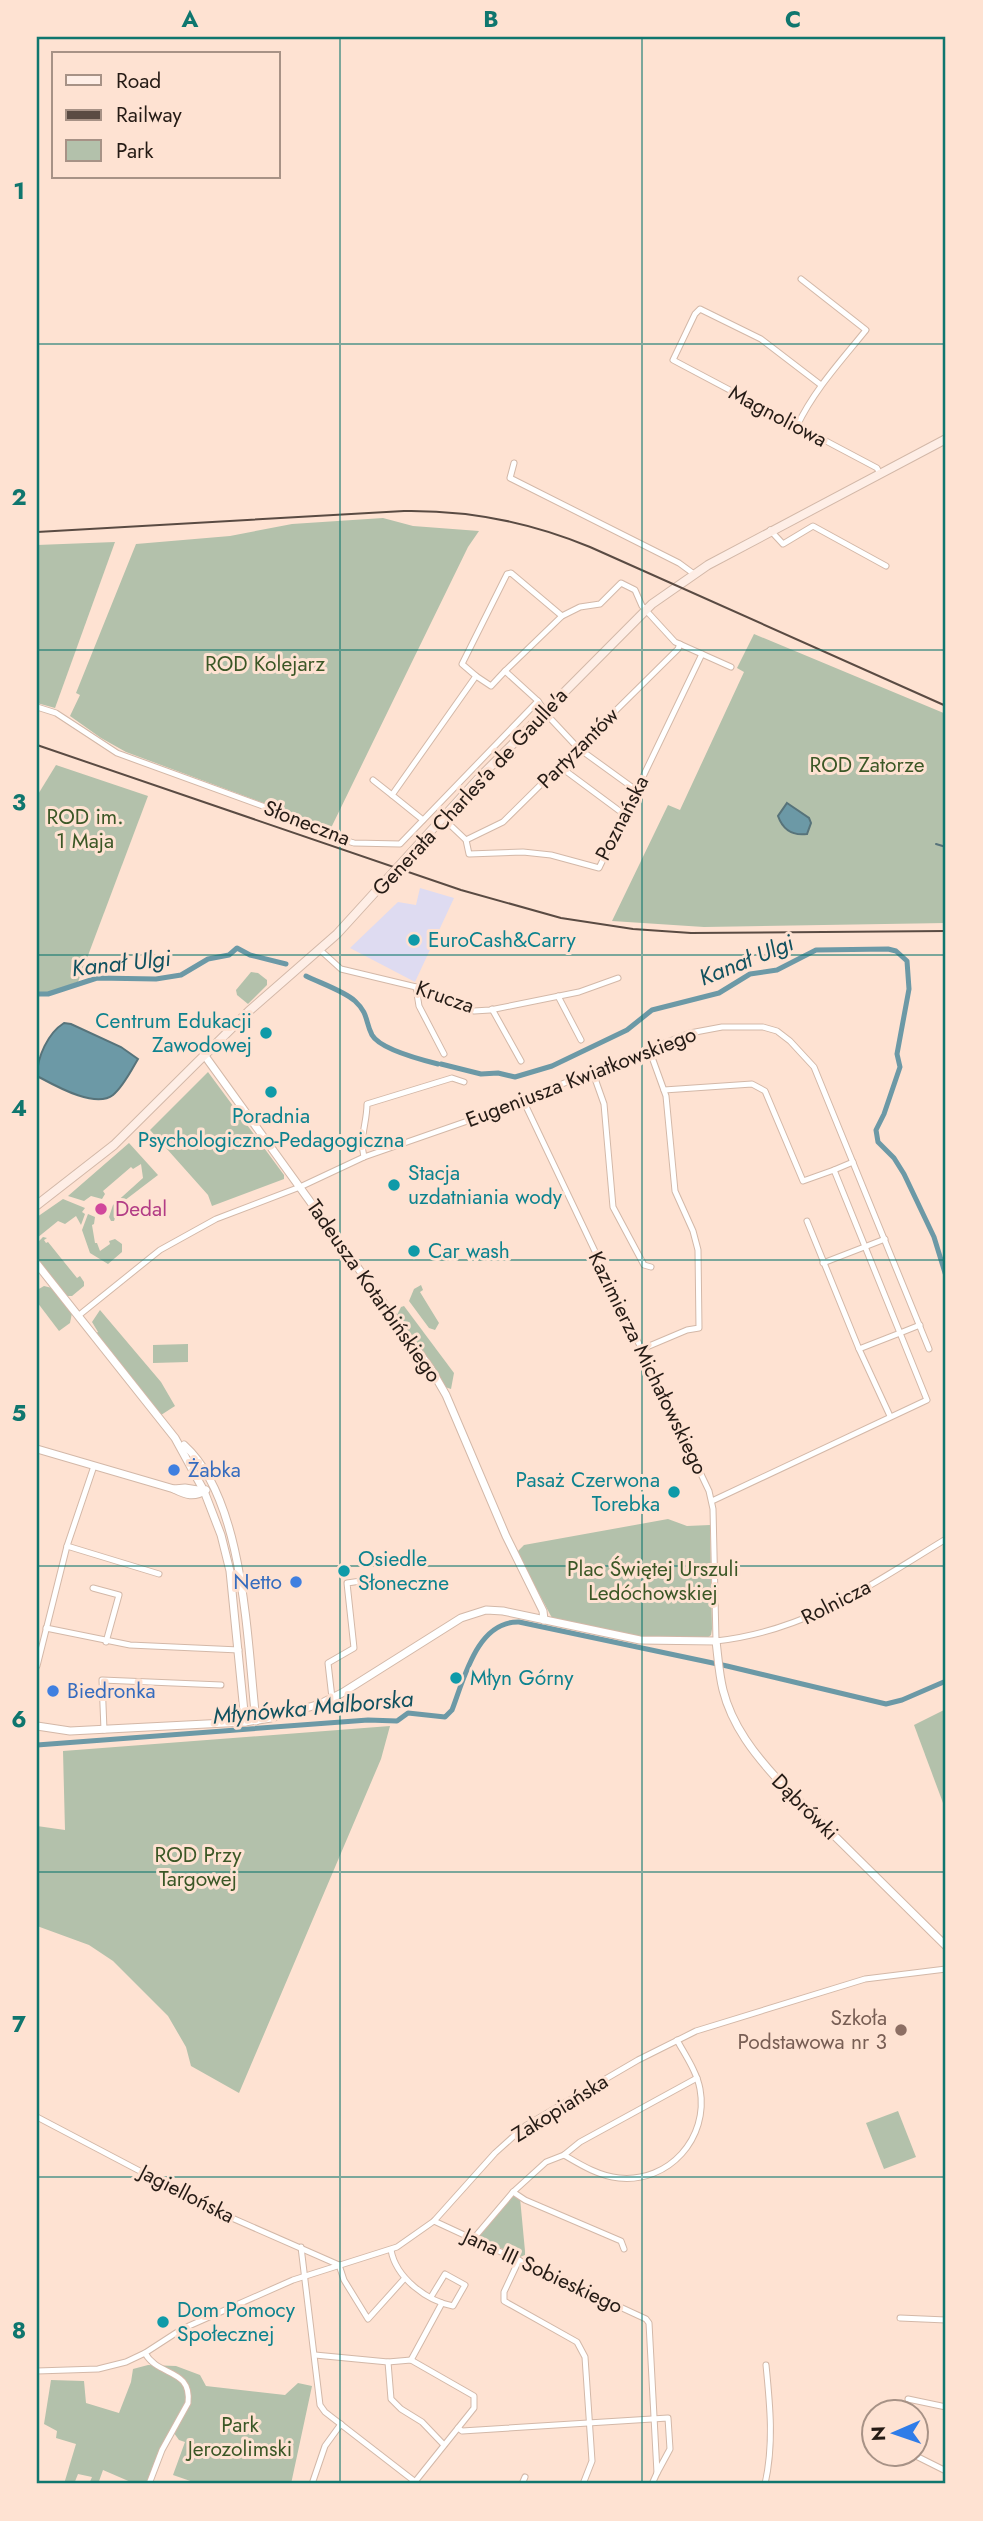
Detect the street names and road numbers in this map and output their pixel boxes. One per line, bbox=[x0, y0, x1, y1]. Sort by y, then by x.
street label: Magnoliowa bbox=[724, 378, 832, 454]
street label: Generała Charles'a de Gaulle'a bbox=[366, 681, 574, 903]
street label: Partyzantów bbox=[530, 700, 626, 796]
street label: Poznańska bbox=[588, 770, 656, 866]
street label: Słoneczna bbox=[259, 793, 355, 853]
street label: Krucza bbox=[412, 973, 478, 1021]
street label: Eugeniusza Kwiatkowskiego bbox=[461, 1019, 701, 1135]
street label: Tadeusza Kotarbińskiego bbox=[299, 1194, 449, 1388]
street label: Kazimierza Michałowskiego bbox=[581, 1246, 715, 1480]
street label: Rolnicza bbox=[796, 1572, 876, 1632]
street label: Dąbrówki bbox=[765, 1767, 845, 1847]
street label: Zakopiańska bbox=[506, 2067, 614, 2149]
street label: Jagiellońska bbox=[131, 2156, 240, 2231]
street label: Jana III Sobieskiego bbox=[456, 2220, 628, 2321]

